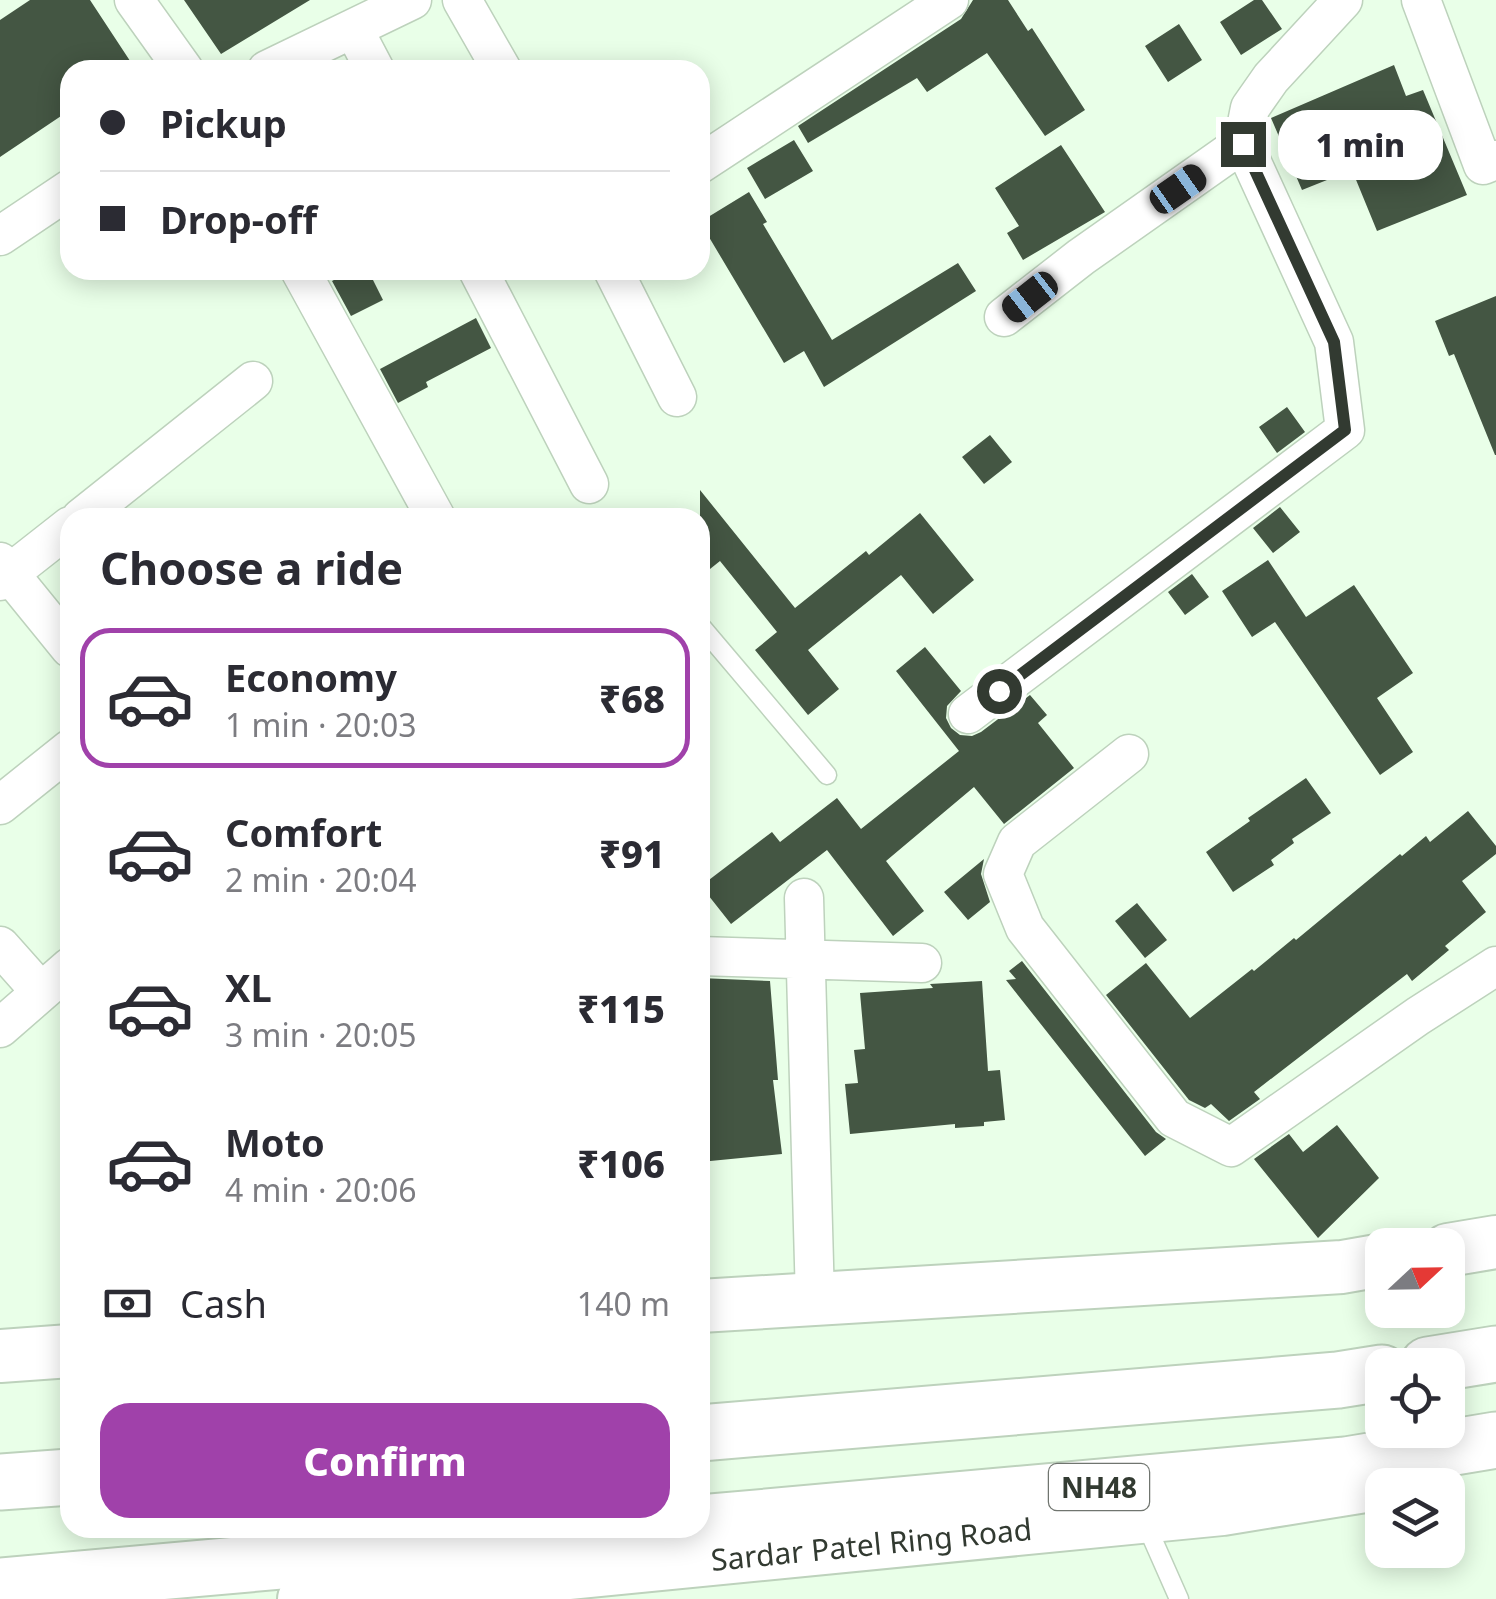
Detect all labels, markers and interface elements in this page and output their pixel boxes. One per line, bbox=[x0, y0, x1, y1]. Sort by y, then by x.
text: Pickup bbox=[160, 97, 287, 149]
callout: 1 min bbox=[1278, 109, 1443, 179]
route end bbox=[1221, 122, 1266, 167]
text: 1 min bbox=[1316, 123, 1405, 166]
car bbox=[1145, 160, 1211, 218]
text: Drop-off bbox=[160, 193, 317, 245]
car bbox=[997, 267, 1063, 327]
text: Choose a ride bbox=[100, 537, 403, 598]
text: Economy bbox=[225, 651, 397, 703]
icon: car bbox=[105, 653, 195, 743]
route start bbox=[977, 669, 1022, 714]
text: ₹68 bbox=[599, 672, 665, 724]
text: 1 min · 20:03 bbox=[225, 703, 417, 746]
text: Comfort bbox=[225, 806, 382, 858]
icon: car bbox=[105, 808, 195, 898]
text: ₹91 bbox=[599, 827, 665, 879]
text: 2 min · 20:04 bbox=[225, 858, 417, 901]
text: XL bbox=[225, 961, 272, 1013]
icon: car bbox=[105, 963, 195, 1053]
text: ₹115 bbox=[577, 982, 665, 1034]
text: 3 min · 20:05 bbox=[225, 1013, 417, 1056]
text: Moto bbox=[225, 1116, 325, 1168]
icon: car bbox=[105, 1118, 195, 1208]
text: ₹106 bbox=[577, 1137, 665, 1189]
text: 4 min · 20:06 bbox=[225, 1168, 417, 1211]
north arrow bbox=[1365, 1228, 1465, 1328]
map controls bbox=[1365, 1228, 1465, 1568]
icon: cash bbox=[100, 1276, 155, 1331]
text: Cash bbox=[180, 1277, 267, 1329]
text: 140 m bbox=[577, 1282, 670, 1325]
button: locate bbox=[1365, 1348, 1465, 1448]
button: Confirm bbox=[100, 1403, 670, 1518]
road number: NH48 bbox=[1049, 1464, 1149, 1510]
button: layers bbox=[1365, 1468, 1465, 1568]
street label: Sardar Patel Ring Road bbox=[709, 1507, 1034, 1580]

